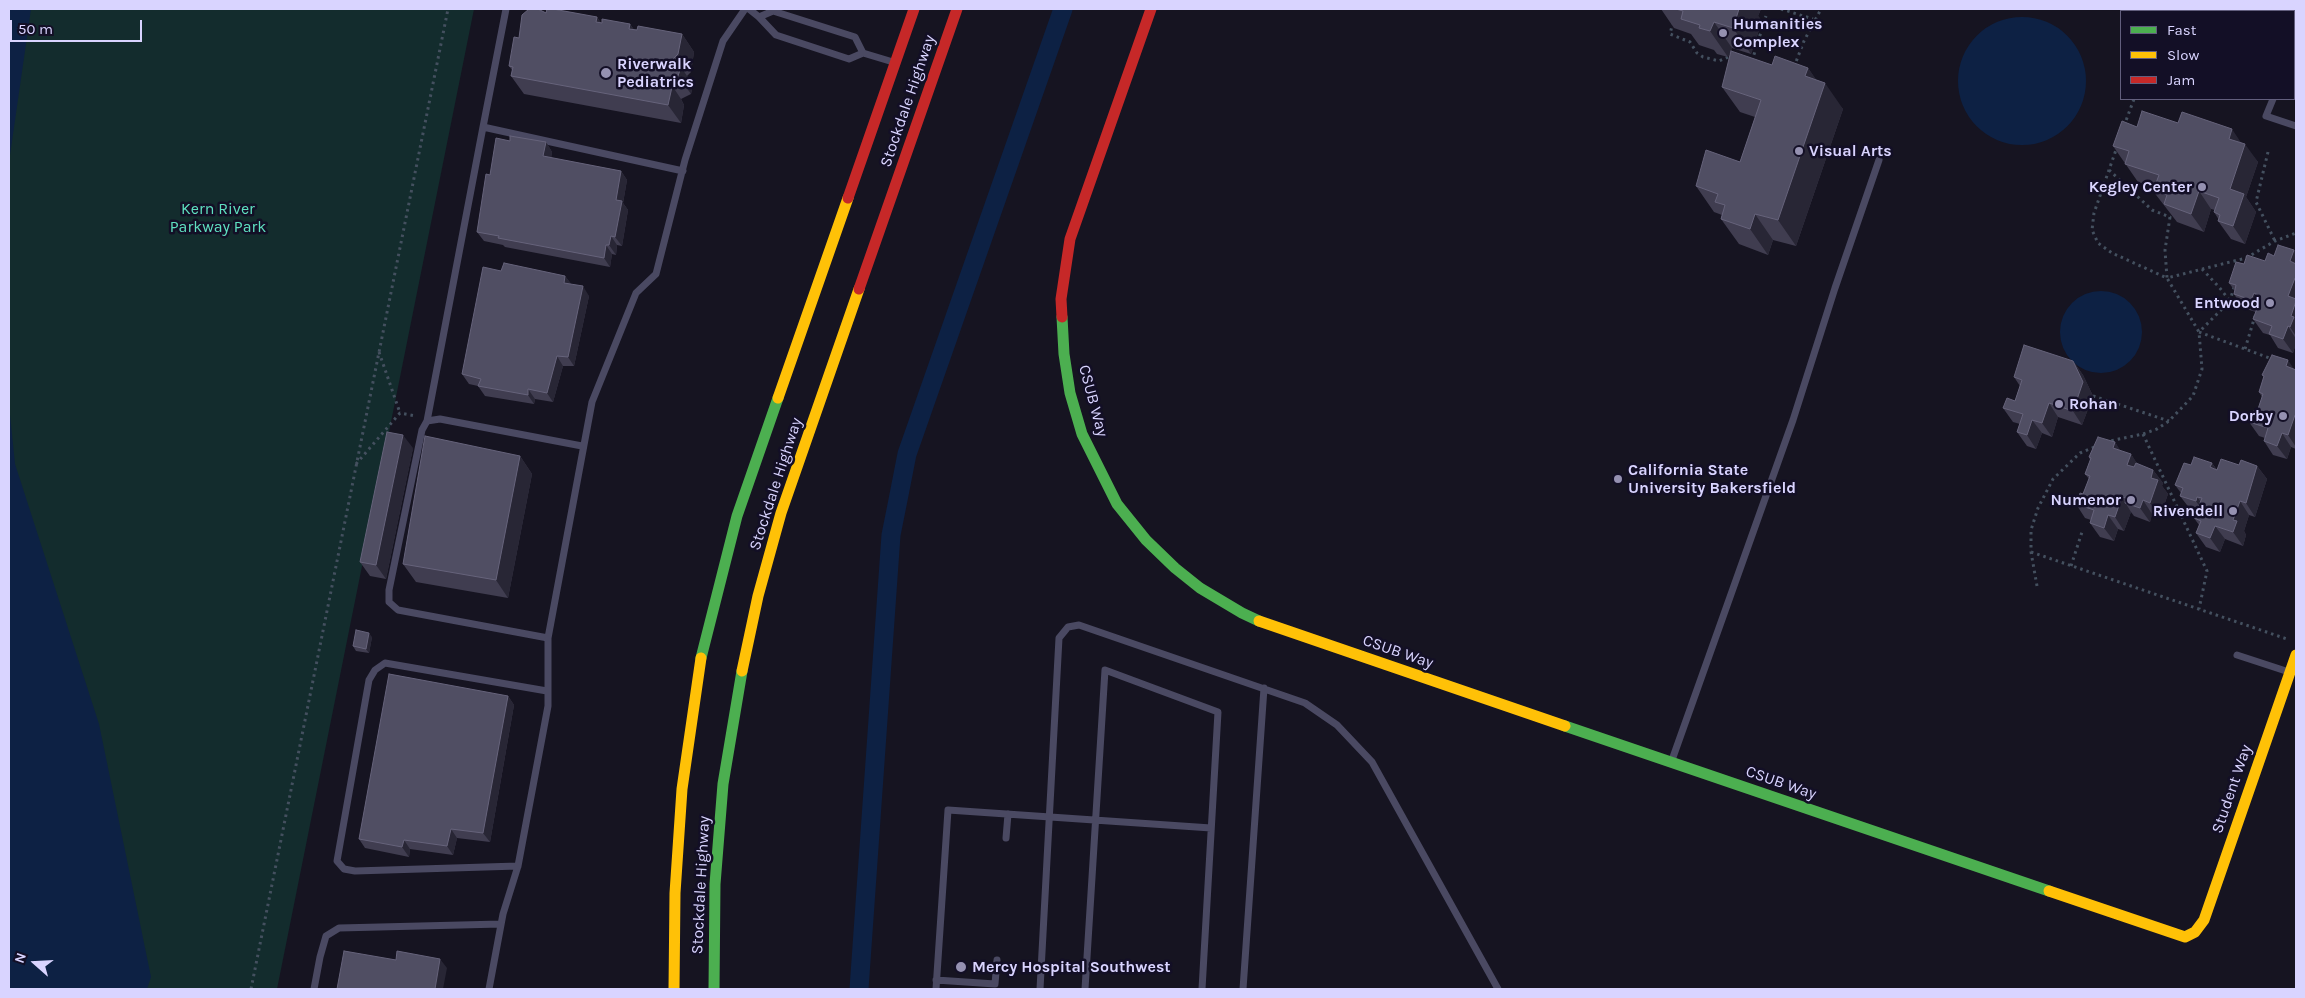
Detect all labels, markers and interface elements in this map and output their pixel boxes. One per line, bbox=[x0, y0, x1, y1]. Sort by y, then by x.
scale bar bbox=[12, 10, 145, 42]
legend bbox=[2120, 10, 2295, 100]
place label: Humanities Complex bbox=[1733, 14, 1823, 52]
text: 50 m bbox=[18, 20, 53, 38]
text: Fast bbox=[2167, 21, 2196, 39]
marker: Humanities Complex bbox=[1717, 27, 1729, 39]
street label: Stockdale Highway bbox=[876, 32, 940, 170]
text: Slow bbox=[2167, 46, 2199, 64]
place label: Riverwalk Pediatrics bbox=[617, 54, 694, 92]
marker: Riverwalk Pediatrics bbox=[599, 66, 613, 80]
text: Jam bbox=[2167, 71, 2195, 89]
place label: Visual Arts bbox=[1809, 141, 1892, 161]
marker: Visual Arts bbox=[1793, 145, 1805, 157]
place label: Kegley Center bbox=[2089, 177, 2192, 197]
marker: Kegley Center bbox=[2196, 181, 2208, 193]
park label: Kern River Parkway Park bbox=[170, 199, 266, 237]
place label: Entwood bbox=[2194, 293, 2260, 313]
marker: Entwood bbox=[2264, 297, 2276, 309]
street label: CSUB Way bbox=[1074, 363, 1112, 439]
place label: Rohan bbox=[2069, 394, 2118, 414]
marker: Rohan bbox=[2053, 398, 2065, 410]
place label: Dorby bbox=[2229, 406, 2273, 426]
marker: Dorby bbox=[2277, 410, 2289, 422]
street label: Stockdale Highway bbox=[745, 415, 807, 553]
place label: California State University Bakersfield bbox=[1628, 460, 1796, 498]
marker: California State University Bakersfield bbox=[1612, 473, 1624, 485]
place label: Numenor bbox=[2051, 490, 2121, 510]
marker: Numenor bbox=[2125, 494, 2137, 506]
place label: Rivendell bbox=[2153, 501, 2223, 521]
marker: Rivendell bbox=[2227, 505, 2239, 517]
street label: CSUB Way bbox=[1360, 631, 1436, 673]
street label: Student Way bbox=[2208, 742, 2256, 836]
street label: CSUB Way bbox=[1743, 762, 1819, 804]
street label: Stockdale Highway bbox=[688, 815, 714, 955]
north arrow bbox=[10, 938, 60, 988]
text: N bbox=[11, 950, 30, 965]
place label: Mercy Hospital Southwest bbox=[972, 957, 1171, 977]
marker: Mercy Hospital Southwest bbox=[954, 960, 968, 974]

